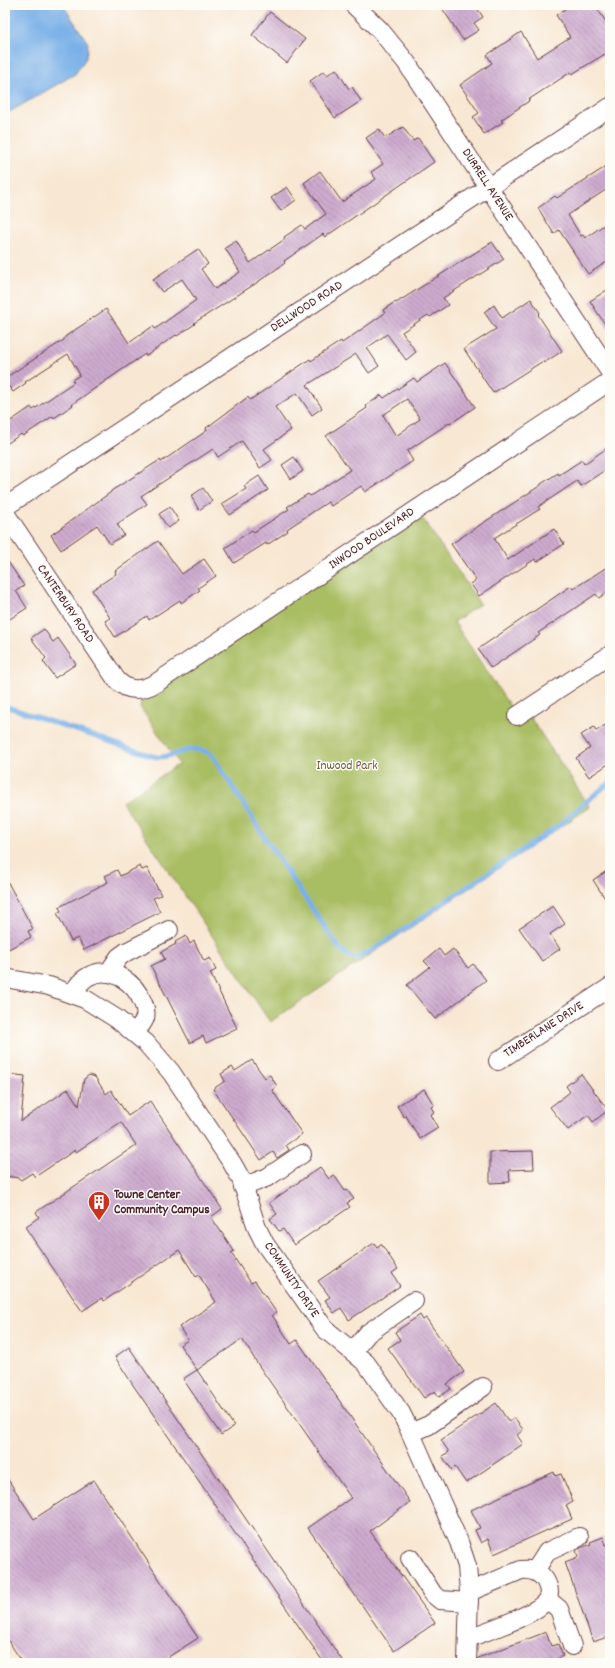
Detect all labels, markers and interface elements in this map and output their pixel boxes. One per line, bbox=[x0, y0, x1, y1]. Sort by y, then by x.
street label: DURRELL AVENUE bbox=[456, 145, 518, 225]
street label: DELLWOOD ROAD bbox=[267, 276, 347, 338]
street label: INWOOD BOULEVARD bbox=[325, 503, 419, 575]
street label: CANTERBURY ROAD bbox=[32, 561, 99, 647]
park label: Inwood Park bbox=[316, 757, 378, 776]
street label: TIMBERLANE DRIVE bbox=[500, 997, 588, 1063]
place label: Towne Center Community Campus bbox=[114, 1186, 210, 1220]
building icon: Towne Center Community Campus bbox=[86, 1189, 112, 1222]
street label: COMMUNITY DRIVE bbox=[259, 1238, 324, 1322]

